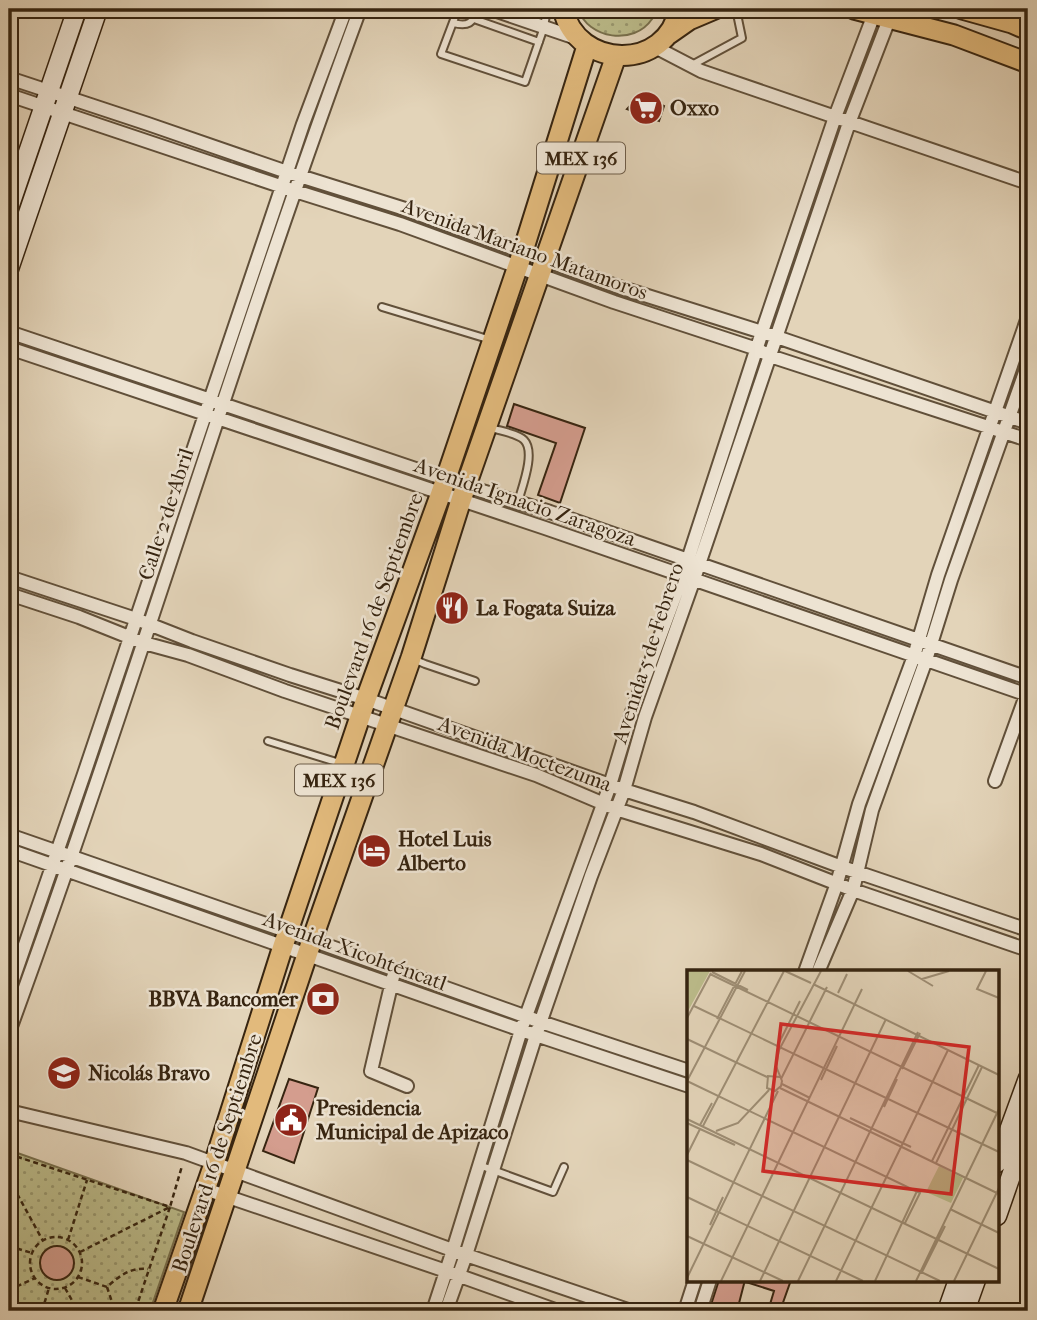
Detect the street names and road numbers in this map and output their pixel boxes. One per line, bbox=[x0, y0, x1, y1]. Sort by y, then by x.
road number: MEX 136 bbox=[537, 142, 625, 174]
street label: Avenida Mariano Matamoros bbox=[398, 193, 651, 305]
street label: Calle 2 de Abril bbox=[133, 445, 199, 583]
street label: Avenida Ignacio Zaragoza bbox=[410, 452, 639, 551]
street label: Boulevard 16 de Septiembre bbox=[320, 489, 428, 733]
street label: Avenida 5 de Febrero bbox=[607, 560, 689, 747]
street label: Avenida Moctezuma bbox=[434, 711, 615, 797]
road number: MEX 136 bbox=[295, 764, 383, 796]
street label: Avenida Xicohténcatl bbox=[259, 906, 450, 995]
street label: Boulevard 16 de Septiembre bbox=[167, 1030, 267, 1276]

